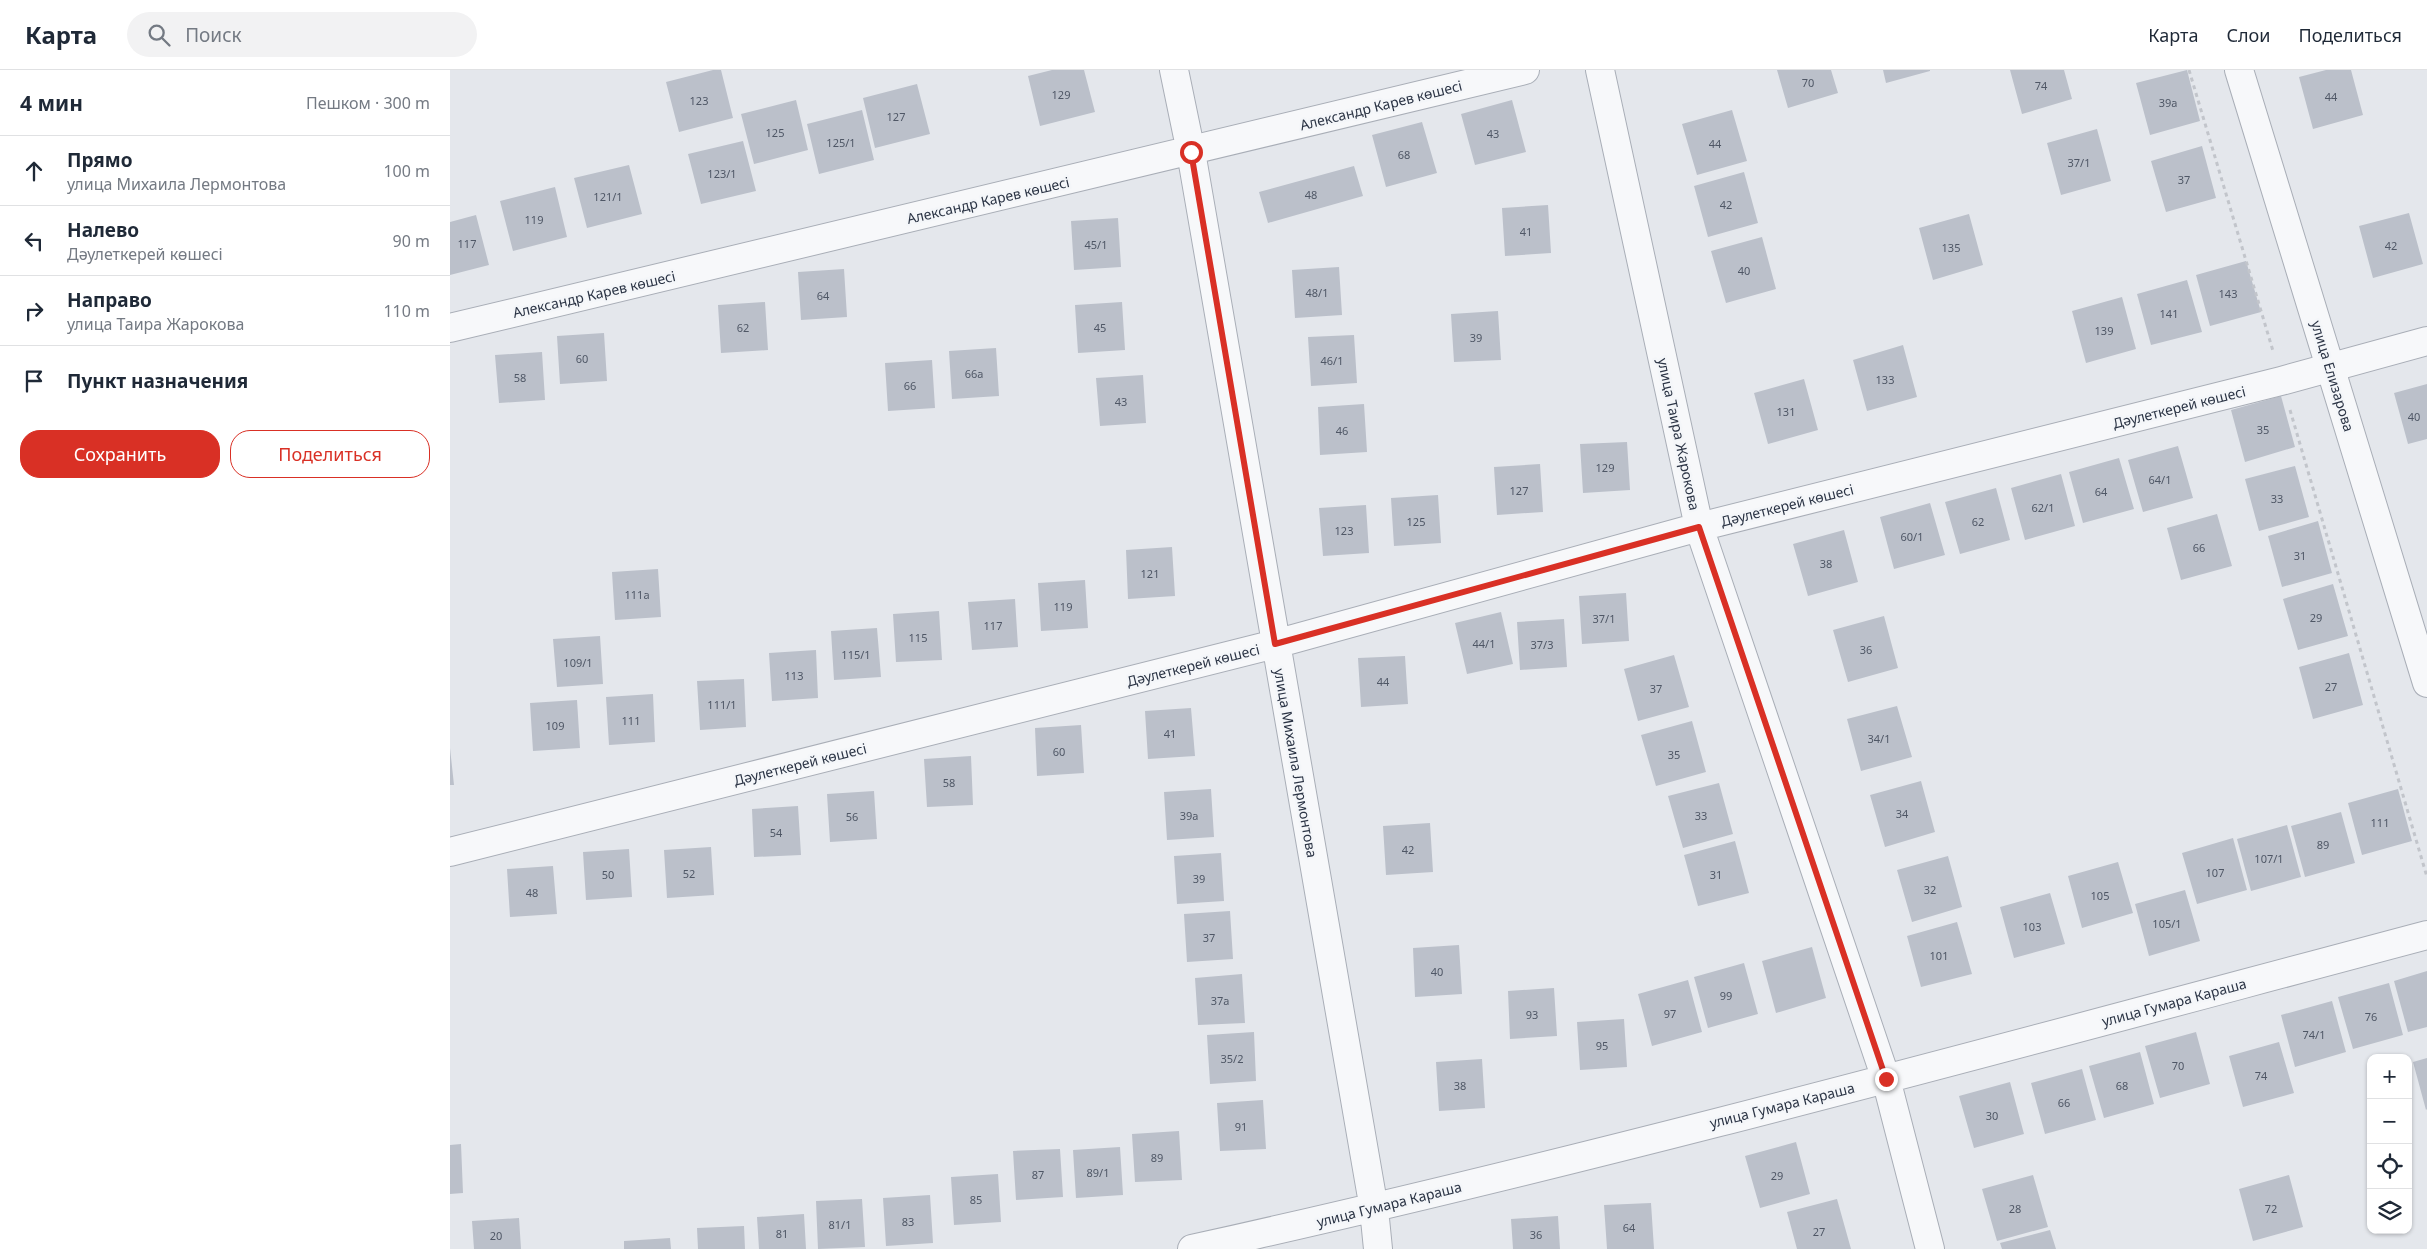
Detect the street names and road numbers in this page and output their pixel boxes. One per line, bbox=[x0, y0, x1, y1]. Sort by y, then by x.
street label: Александр Карев көшесі bbox=[1298, 76, 1464, 134]
street label: Александр Карев көшесі bbox=[905, 172, 1071, 228]
street label: Александр Карев көшесі bbox=[511, 266, 677, 322]
street label: улица Елизарова bbox=[2307, 318, 2359, 434]
street label: улица Таира Жарокова bbox=[1654, 356, 1704, 512]
street label: Дәулеткерей көшесі bbox=[2111, 381, 2247, 433]
street label: Дәулеткерей көшесі bbox=[1719, 479, 1855, 531]
street label: Дәулеткерей көшесі bbox=[1125, 639, 1261, 691]
street label: улица Михаила Лермонтова bbox=[1270, 667, 1322, 859]
street label: Дәулеткерей көшесі bbox=[732, 738, 868, 790]
street label: улица Гумара Караша bbox=[2100, 974, 2248, 1030]
street label: улица Гумара Караша bbox=[1708, 1078, 1856, 1132]
street label: улица Гумара Караша bbox=[1315, 1177, 1463, 1231]

